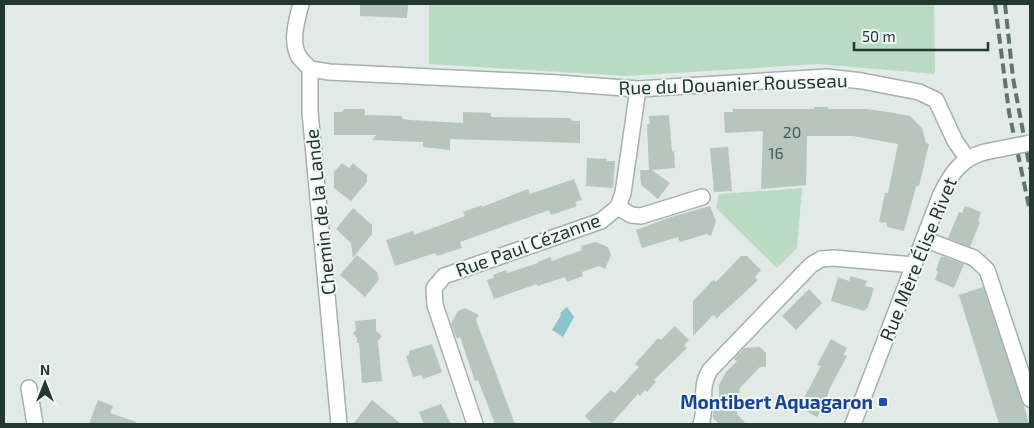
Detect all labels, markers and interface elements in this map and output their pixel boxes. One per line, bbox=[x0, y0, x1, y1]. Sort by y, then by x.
scale bar bbox=[854, 20, 988, 52]
text: 50 m bbox=[862, 27, 896, 45]
street label: Rue du Douanier Rousseau bbox=[618, 68, 848, 99]
house number: 20 bbox=[783, 122, 801, 141]
street label: Chemin de la Lande bbox=[299, 128, 340, 296]
house number: 16 bbox=[768, 143, 784, 162]
street label: Rue Mère Élise Rivet bbox=[874, 174, 961, 344]
street label: Rue Paul Cézanne bbox=[452, 208, 603, 281]
north arrow bbox=[20, 358, 70, 408]
text: N bbox=[40, 361, 50, 378]
place label: Montibert Aquagaron bbox=[680, 390, 873, 413]
marker: Montibert Aquagaron bbox=[877, 396, 889, 408]

